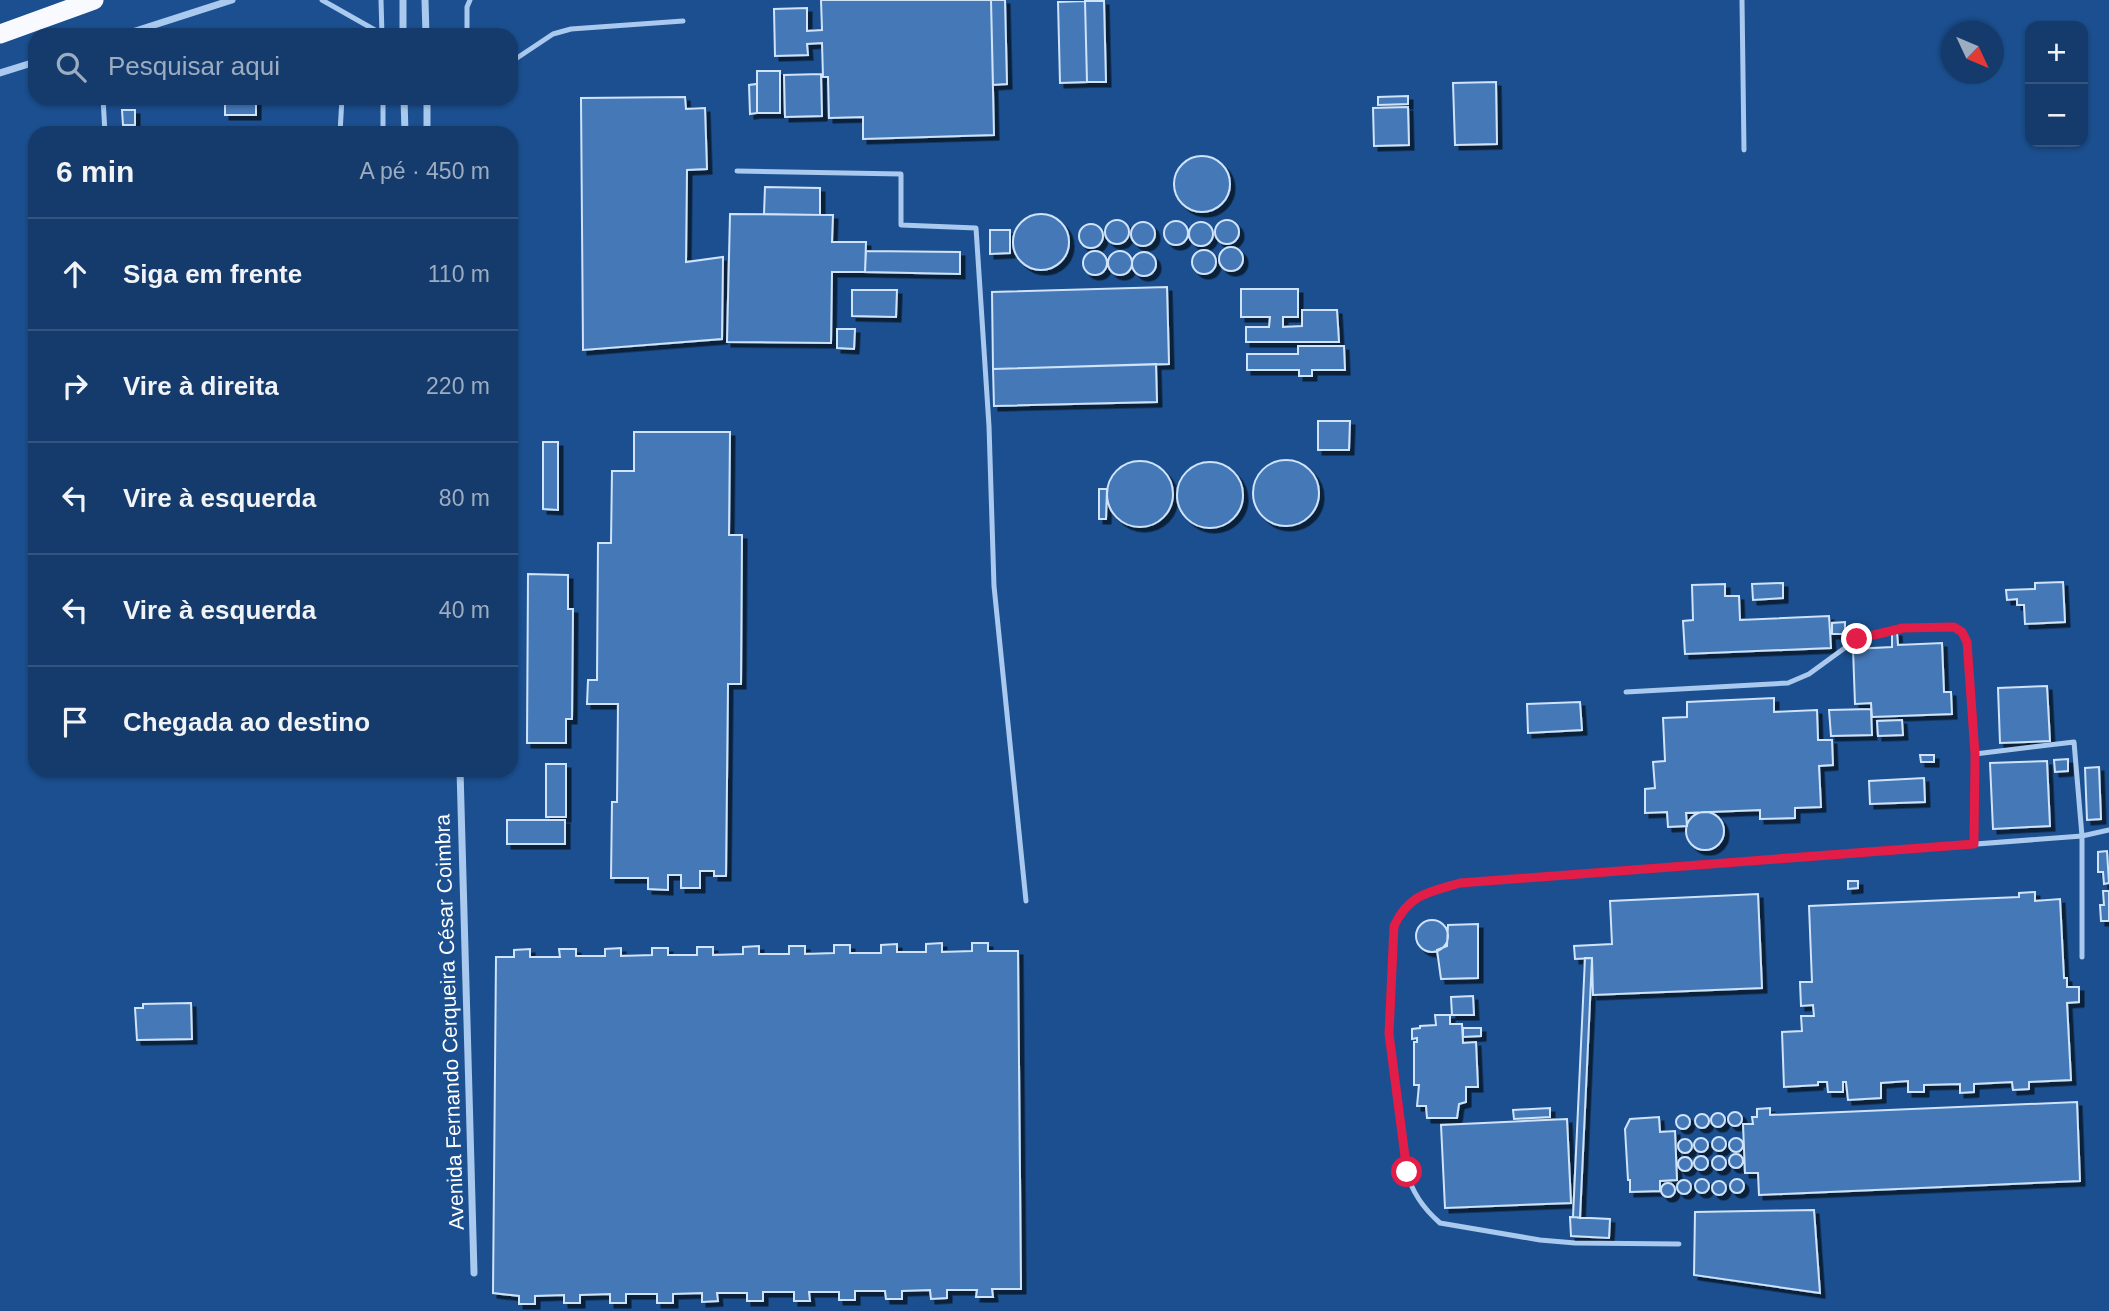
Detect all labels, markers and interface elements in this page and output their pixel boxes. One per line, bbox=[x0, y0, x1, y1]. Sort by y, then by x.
north arrow bbox=[1941, 21, 2004, 84]
map controls bbox=[2025, 21, 2088, 147]
button: + bbox=[2025, 21, 2088, 84]
search box bbox=[28, 28, 518, 105]
icon: search bbox=[52, 48, 90, 86]
text: Pesquisar aqui bbox=[108, 51, 280, 81]
button: − bbox=[2025, 84, 2088, 147]
text: 6 min bbox=[56, 155, 134, 188]
text: A pé · 450 m bbox=[360, 158, 490, 184]
icon: ahead bbox=[56, 255, 94, 293]
text: Siga em frente bbox=[123, 259, 302, 289]
text: 110 m bbox=[428, 261, 490, 287]
icon: right bbox=[56, 367, 94, 405]
text: Vire à direita bbox=[123, 371, 279, 401]
text: 220 m bbox=[426, 373, 490, 399]
icon: left bbox=[56, 479, 94, 517]
text: Vire à esquerda bbox=[123, 483, 316, 513]
text: 80 m bbox=[439, 485, 490, 511]
icon: left bbox=[56, 591, 94, 629]
text: Vire à esquerda bbox=[123, 595, 316, 625]
text: 40 m bbox=[439, 597, 490, 623]
route end bbox=[1841, 623, 1872, 654]
icon: arrive bbox=[56, 703, 94, 741]
text: Chegada ao destino bbox=[123, 707, 370, 737]
street label: Avenida Fernando Cerqueira César Coimbra bbox=[430, 813, 468, 1230]
route start bbox=[1391, 1156, 1422, 1187]

